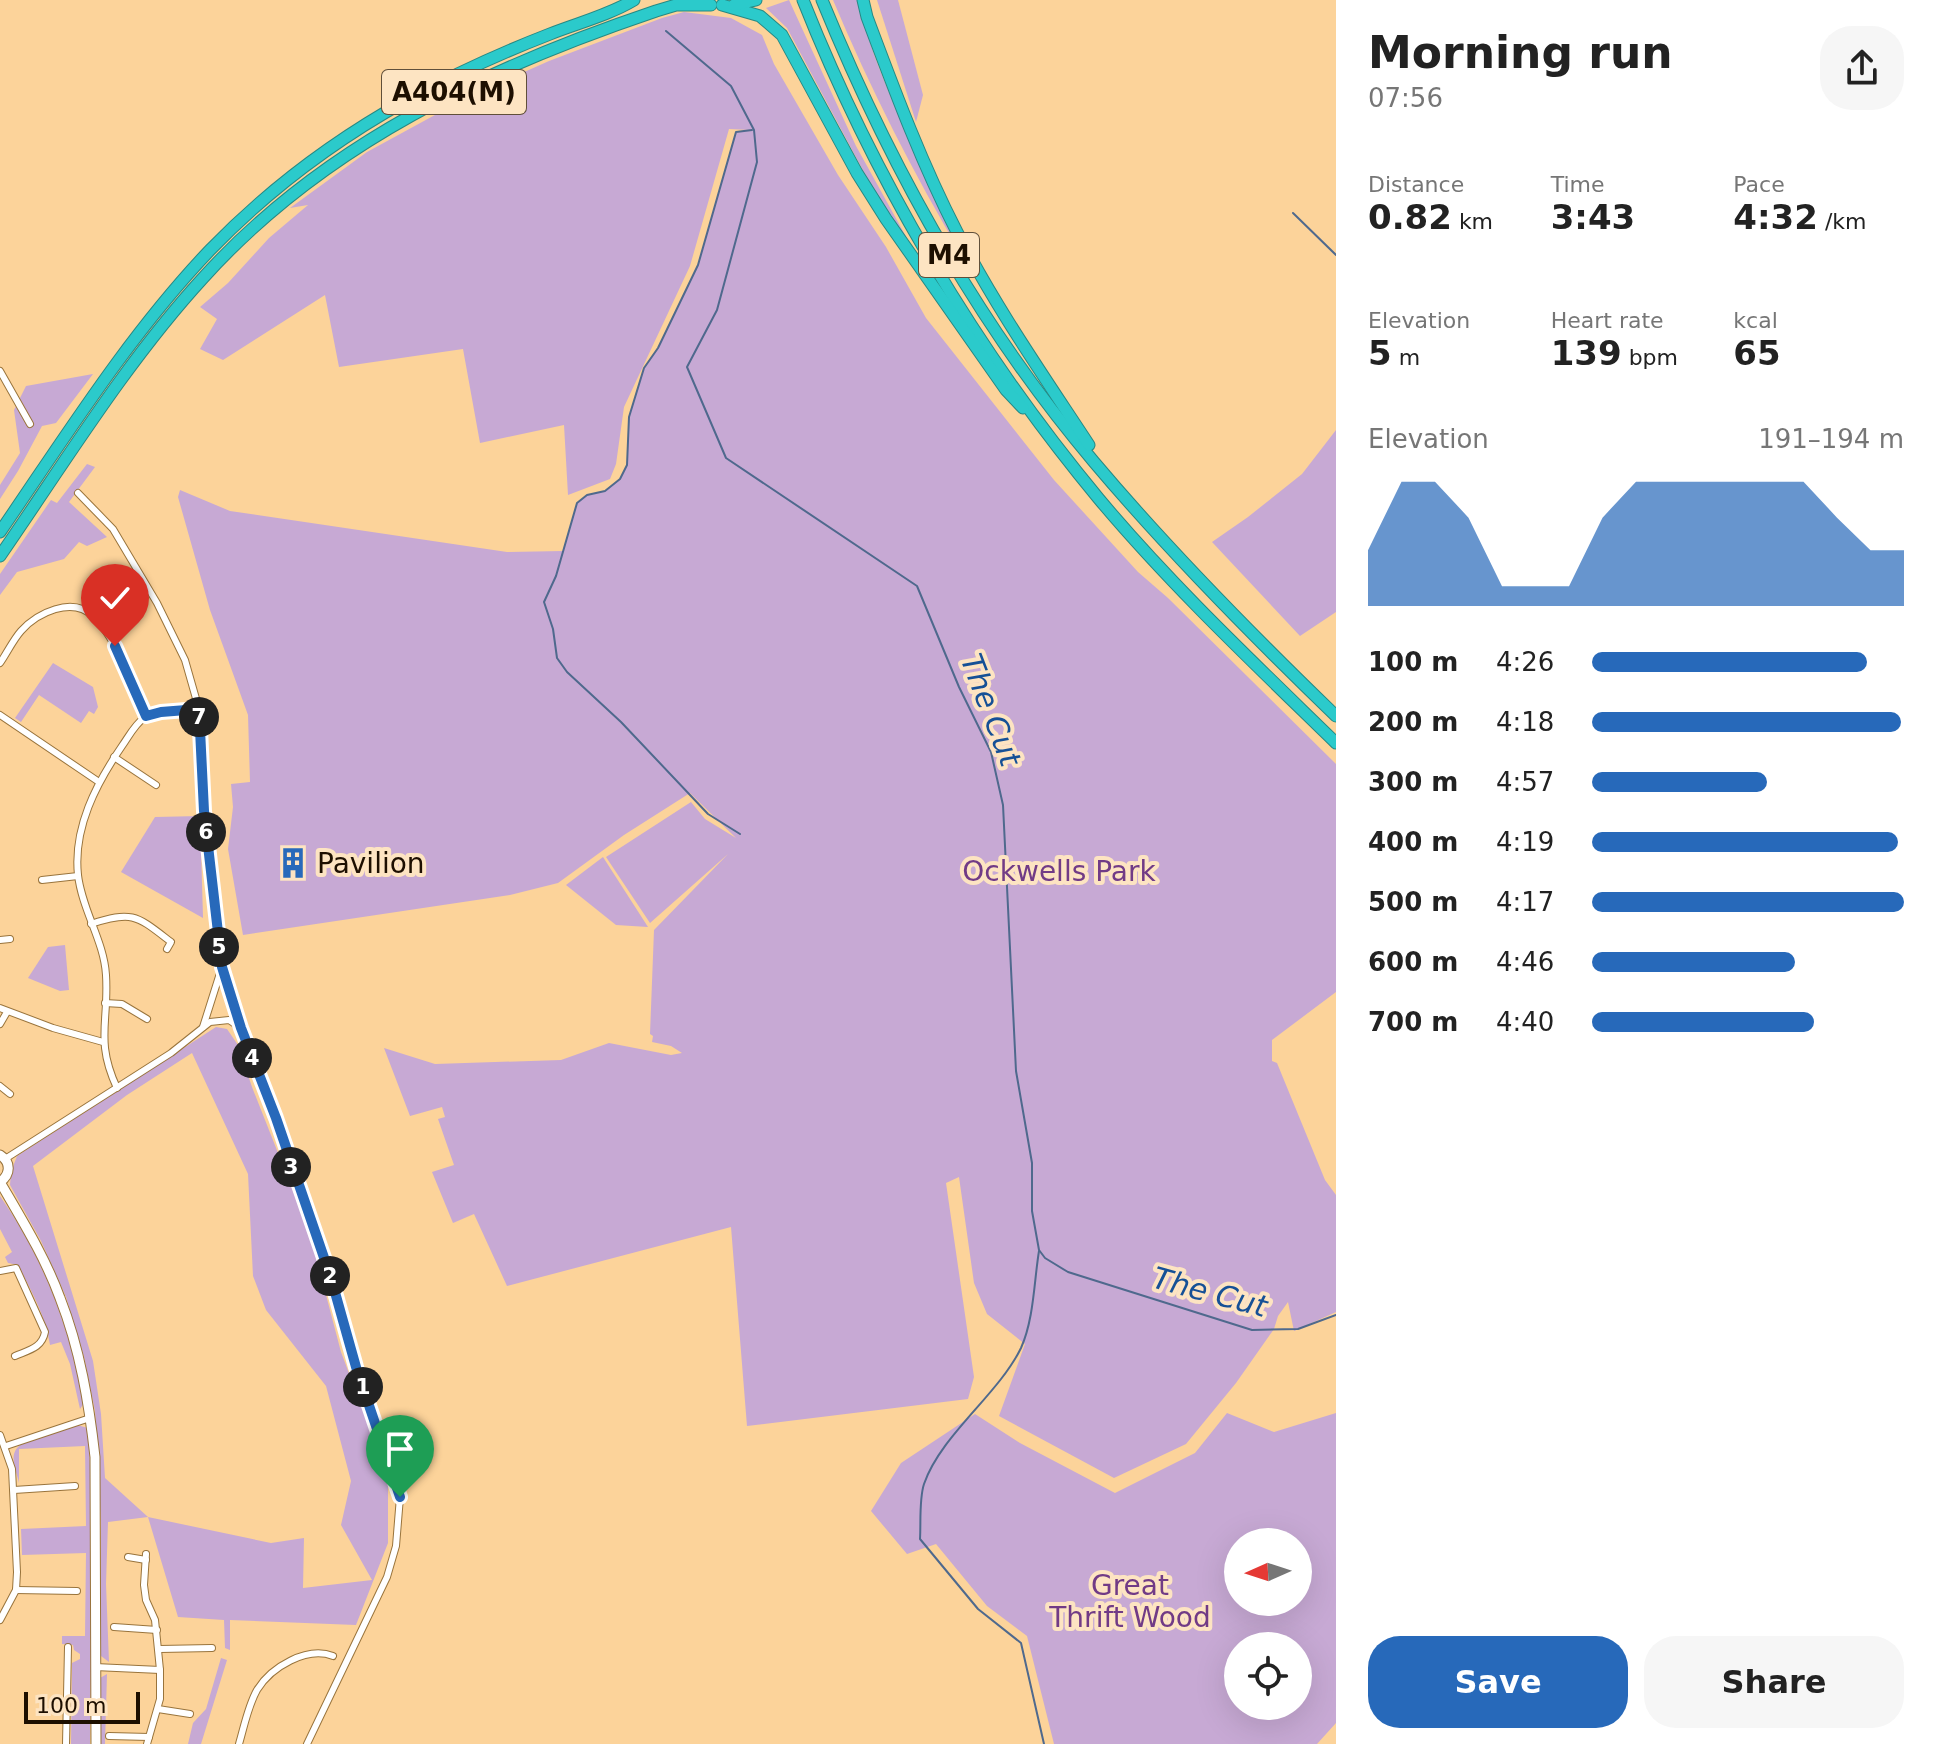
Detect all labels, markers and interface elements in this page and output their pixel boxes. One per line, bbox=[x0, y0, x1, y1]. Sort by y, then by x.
button: share bbox=[1820, 26, 1904, 110]
text: Morning run bbox=[1368, 27, 1673, 78]
road number: A404(M) bbox=[382, 70, 526, 114]
text: 07:56 bbox=[1368, 83, 1443, 113]
text: Distance bbox=[1368, 172, 1464, 197]
text: Time bbox=[1551, 172, 1605, 197]
text: Pace bbox=[1733, 172, 1785, 197]
text: 0.82 bbox=[1368, 197, 1452, 237]
text: 3:43 bbox=[1551, 197, 1635, 237]
text: 4:32 bbox=[1733, 197, 1818, 237]
text: km bbox=[1452, 209, 1493, 234]
text: /km bbox=[1818, 209, 1866, 234]
road number: M4 bbox=[919, 233, 979, 277]
text: Elevation bbox=[1368, 308, 1470, 333]
text: Heart rate bbox=[1551, 308, 1664, 333]
text: kcal bbox=[1733, 308, 1778, 333]
text: 5 bbox=[1368, 333, 1392, 373]
text: 139 bbox=[1551, 333, 1622, 373]
text: 65 bbox=[1733, 333, 1781, 373]
text: m bbox=[1392, 345, 1420, 370]
text: bpm bbox=[1622, 345, 1678, 370]
text: Elevation bbox=[1368, 424, 1489, 454]
text: 191–194 m bbox=[1758, 424, 1904, 454]
pin bbox=[81, 564, 149, 646]
icon: check bbox=[93, 576, 137, 620]
text: 100 m bbox=[1368, 647, 1458, 677]
text: 4:26 bbox=[1496, 647, 1554, 677]
water label: The Cut bbox=[954, 649, 1029, 772]
pin: 7 bbox=[179, 697, 219, 737]
text: 7 bbox=[191, 704, 207, 729]
text: 200 m bbox=[1368, 707, 1458, 737]
text: 4:18 bbox=[1496, 707, 1554, 737]
text: 300 m bbox=[1368, 767, 1458, 797]
text: 4:57 bbox=[1496, 767, 1554, 797]
pin: 6 bbox=[186, 812, 226, 852]
text: 6 bbox=[198, 819, 214, 844]
text: 400 m bbox=[1368, 827, 1458, 857]
text: 4:19 bbox=[1496, 827, 1554, 857]
building icon: Pavilion bbox=[276, 846, 310, 880]
place label: Pavilion bbox=[317, 847, 425, 880]
park label: Ockwells Park bbox=[962, 855, 1156, 888]
text: 500 m bbox=[1368, 887, 1458, 917]
text: 4:17 bbox=[1496, 887, 1554, 917]
pin: 5 bbox=[199, 927, 239, 967]
text: 5 bbox=[211, 934, 227, 959]
text: 600 m bbox=[1368, 947, 1458, 977]
text: 4:46 bbox=[1496, 947, 1554, 977]
text: 700 m bbox=[1368, 1007, 1458, 1037]
text: 4:40 bbox=[1496, 1007, 1554, 1037]
pin: 4 bbox=[232, 1038, 272, 1078]
text: 4 bbox=[244, 1045, 260, 1070]
pin: 3 bbox=[271, 1147, 311, 1187]
text: 3 bbox=[283, 1154, 299, 1179]
pin: 2 bbox=[310, 1256, 350, 1296]
water label: The Cut bbox=[1149, 1260, 1272, 1324]
text: 2 bbox=[322, 1263, 338, 1288]
pin: 1 bbox=[343, 1367, 383, 1407]
text: 1 bbox=[355, 1374, 371, 1399]
pin bbox=[366, 1415, 434, 1497]
icon: arrive bbox=[378, 1427, 422, 1471]
north arrow bbox=[1224, 1528, 1312, 1616]
map controls bbox=[1224, 1528, 1312, 1720]
park label: Great Thrift Wood bbox=[1048, 1569, 1211, 1634]
button: locate bbox=[1224, 1632, 1312, 1720]
button: Save bbox=[1368, 1636, 1628, 1728]
button: Share bbox=[1644, 1636, 1904, 1728]
scale bar bbox=[24, 1688, 140, 1724]
text: 100 m bbox=[36, 1693, 106, 1718]

